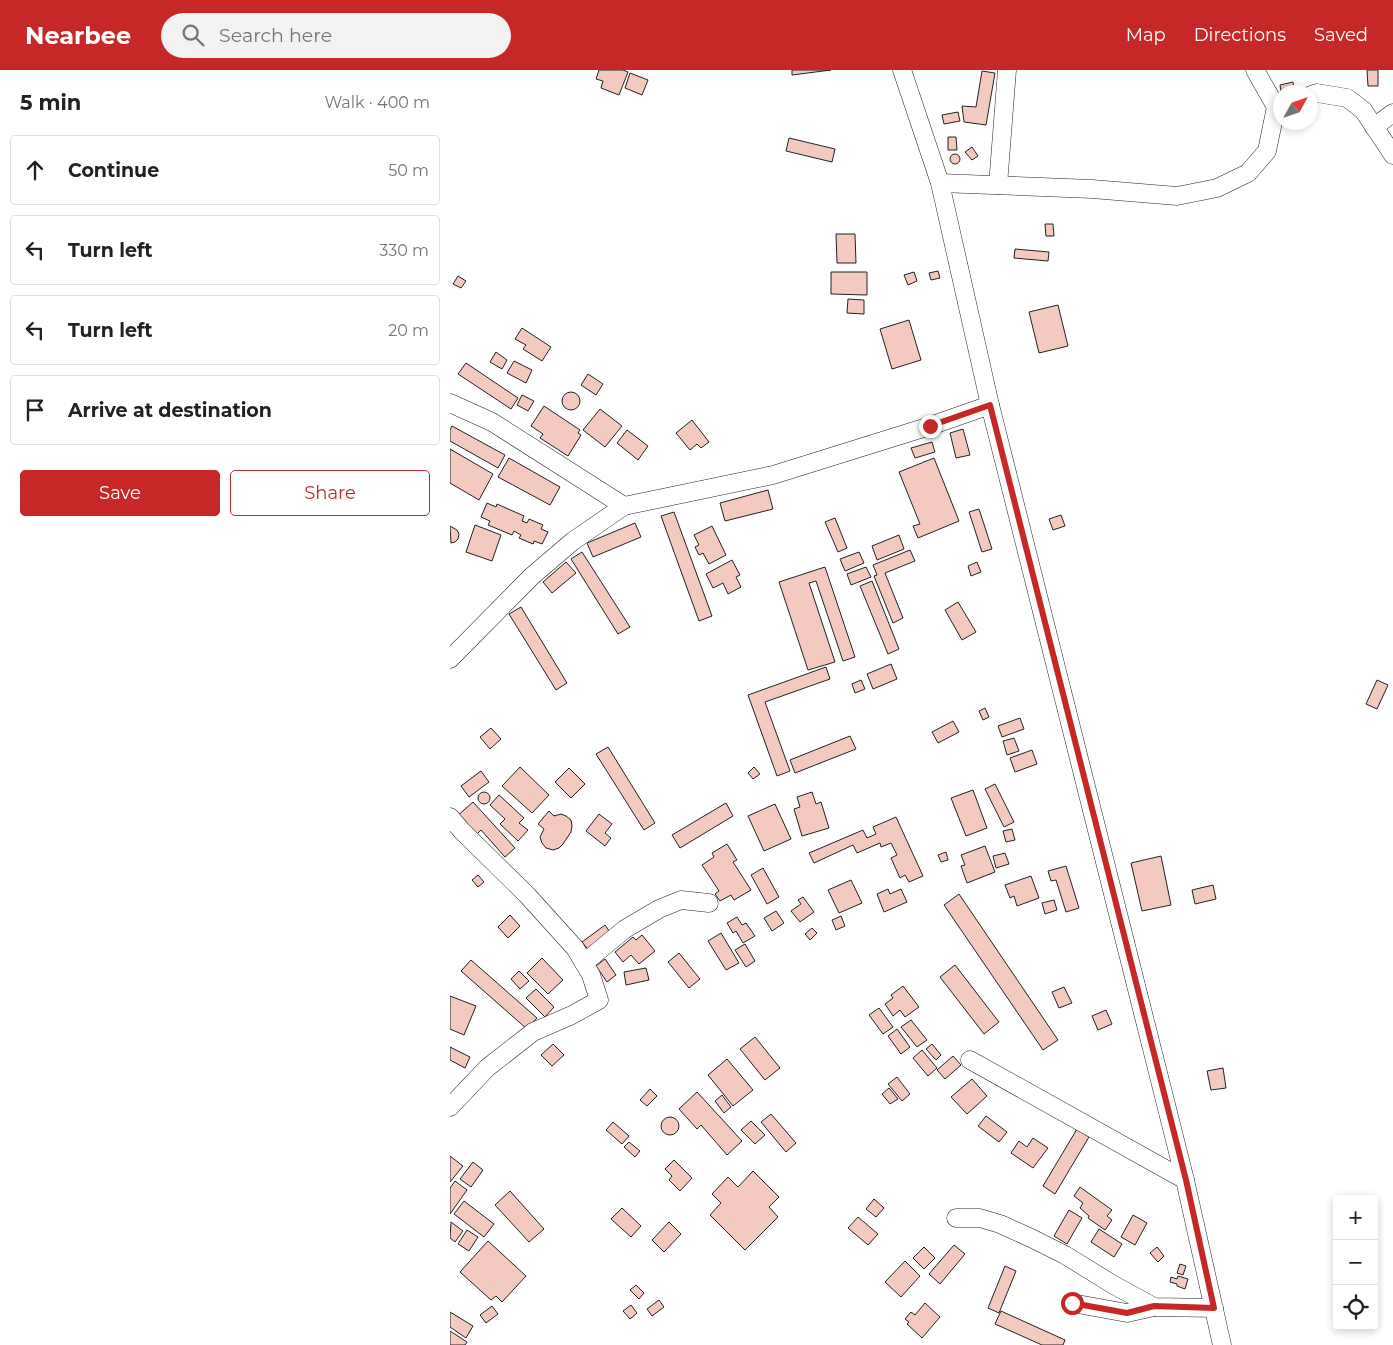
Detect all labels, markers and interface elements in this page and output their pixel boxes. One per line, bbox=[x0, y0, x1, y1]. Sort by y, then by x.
search box bbox=[161, 13, 511, 58]
text: Nearbee bbox=[25, 21, 131, 50]
icon: search bbox=[179, 21, 207, 49]
text: Search here bbox=[219, 24, 332, 47]
text: Map bbox=[1126, 24, 1166, 46]
text: Directions bbox=[1194, 24, 1286, 46]
text: Saved bbox=[1314, 24, 1368, 46]
north arrow bbox=[1273, 85, 1318, 130]
text: 5 min bbox=[20, 90, 81, 115]
text: Walk · 400 m bbox=[324, 93, 430, 112]
icon: ahead bbox=[21, 156, 49, 184]
text: Continue bbox=[68, 159, 159, 182]
text: 50 m bbox=[388, 161, 429, 180]
icon: left bbox=[21, 236, 49, 264]
text: Turn left bbox=[68, 239, 153, 262]
text: 330 m bbox=[379, 241, 429, 260]
icon: left bbox=[21, 316, 49, 344]
text: Turn left bbox=[68, 319, 153, 342]
text: 20 m bbox=[388, 321, 429, 340]
icon: arrive bbox=[21, 396, 49, 424]
text: Arrive at destination bbox=[68, 399, 272, 422]
route end bbox=[919, 415, 942, 438]
button: Save bbox=[20, 470, 220, 516]
button: Share bbox=[230, 470, 430, 516]
map controls bbox=[1333, 1195, 1378, 1330]
button: + bbox=[1333, 1195, 1378, 1240]
button: − bbox=[1333, 1240, 1378, 1285]
button: locate bbox=[1333, 1285, 1378, 1330]
route start bbox=[1061, 1292, 1084, 1315]

